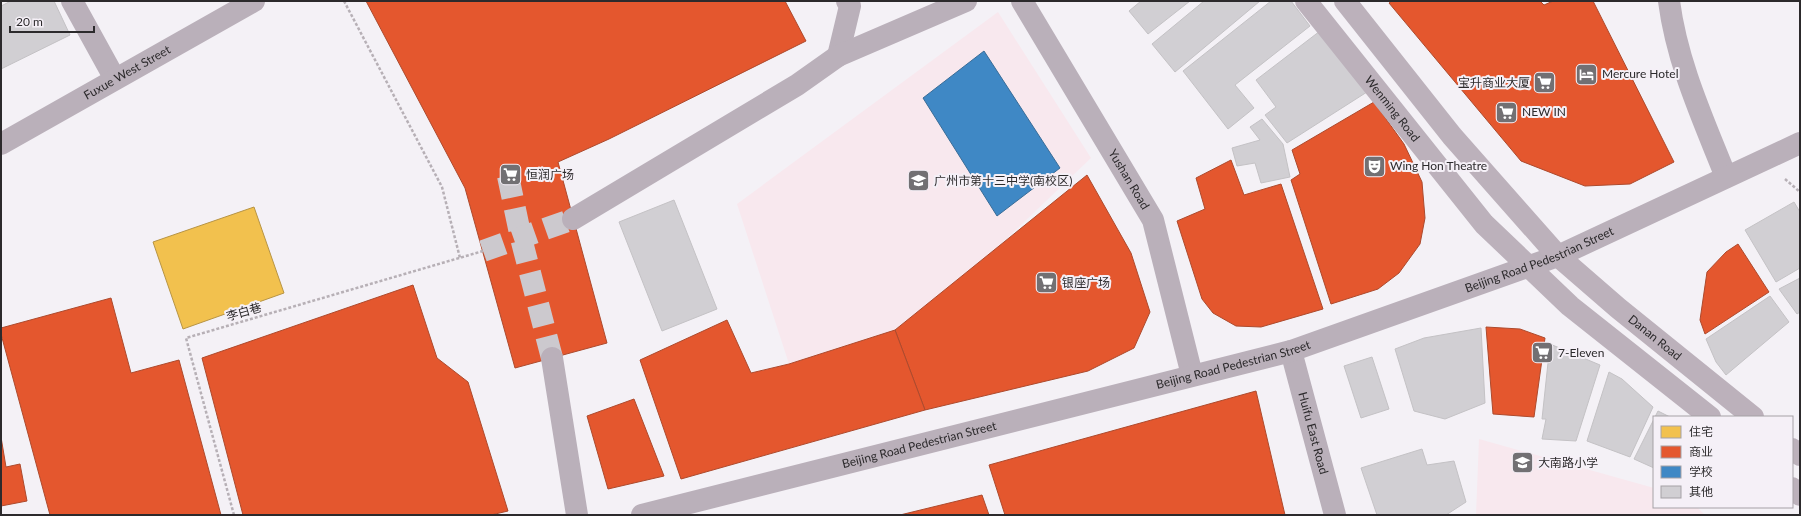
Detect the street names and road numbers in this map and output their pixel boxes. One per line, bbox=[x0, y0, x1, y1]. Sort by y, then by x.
street label: Fuxue West Street bbox=[81, 41, 174, 103]
street label: Wenming Road bbox=[1362, 73, 1423, 145]
street label: Yushan Road bbox=[1105, 146, 1153, 212]
street label: Beijing Road Pedestrian Street bbox=[1463, 223, 1617, 296]
street label: 李白巷 bbox=[224, 299, 263, 324]
street label: Danan Road bbox=[1625, 311, 1685, 363]
street label: Beijing Road Pedestrian Street bbox=[1154, 337, 1313, 392]
street label: Huifu East Road bbox=[1295, 390, 1332, 476]
street label: Beijing Road Pedestrian Street bbox=[840, 418, 999, 471]

